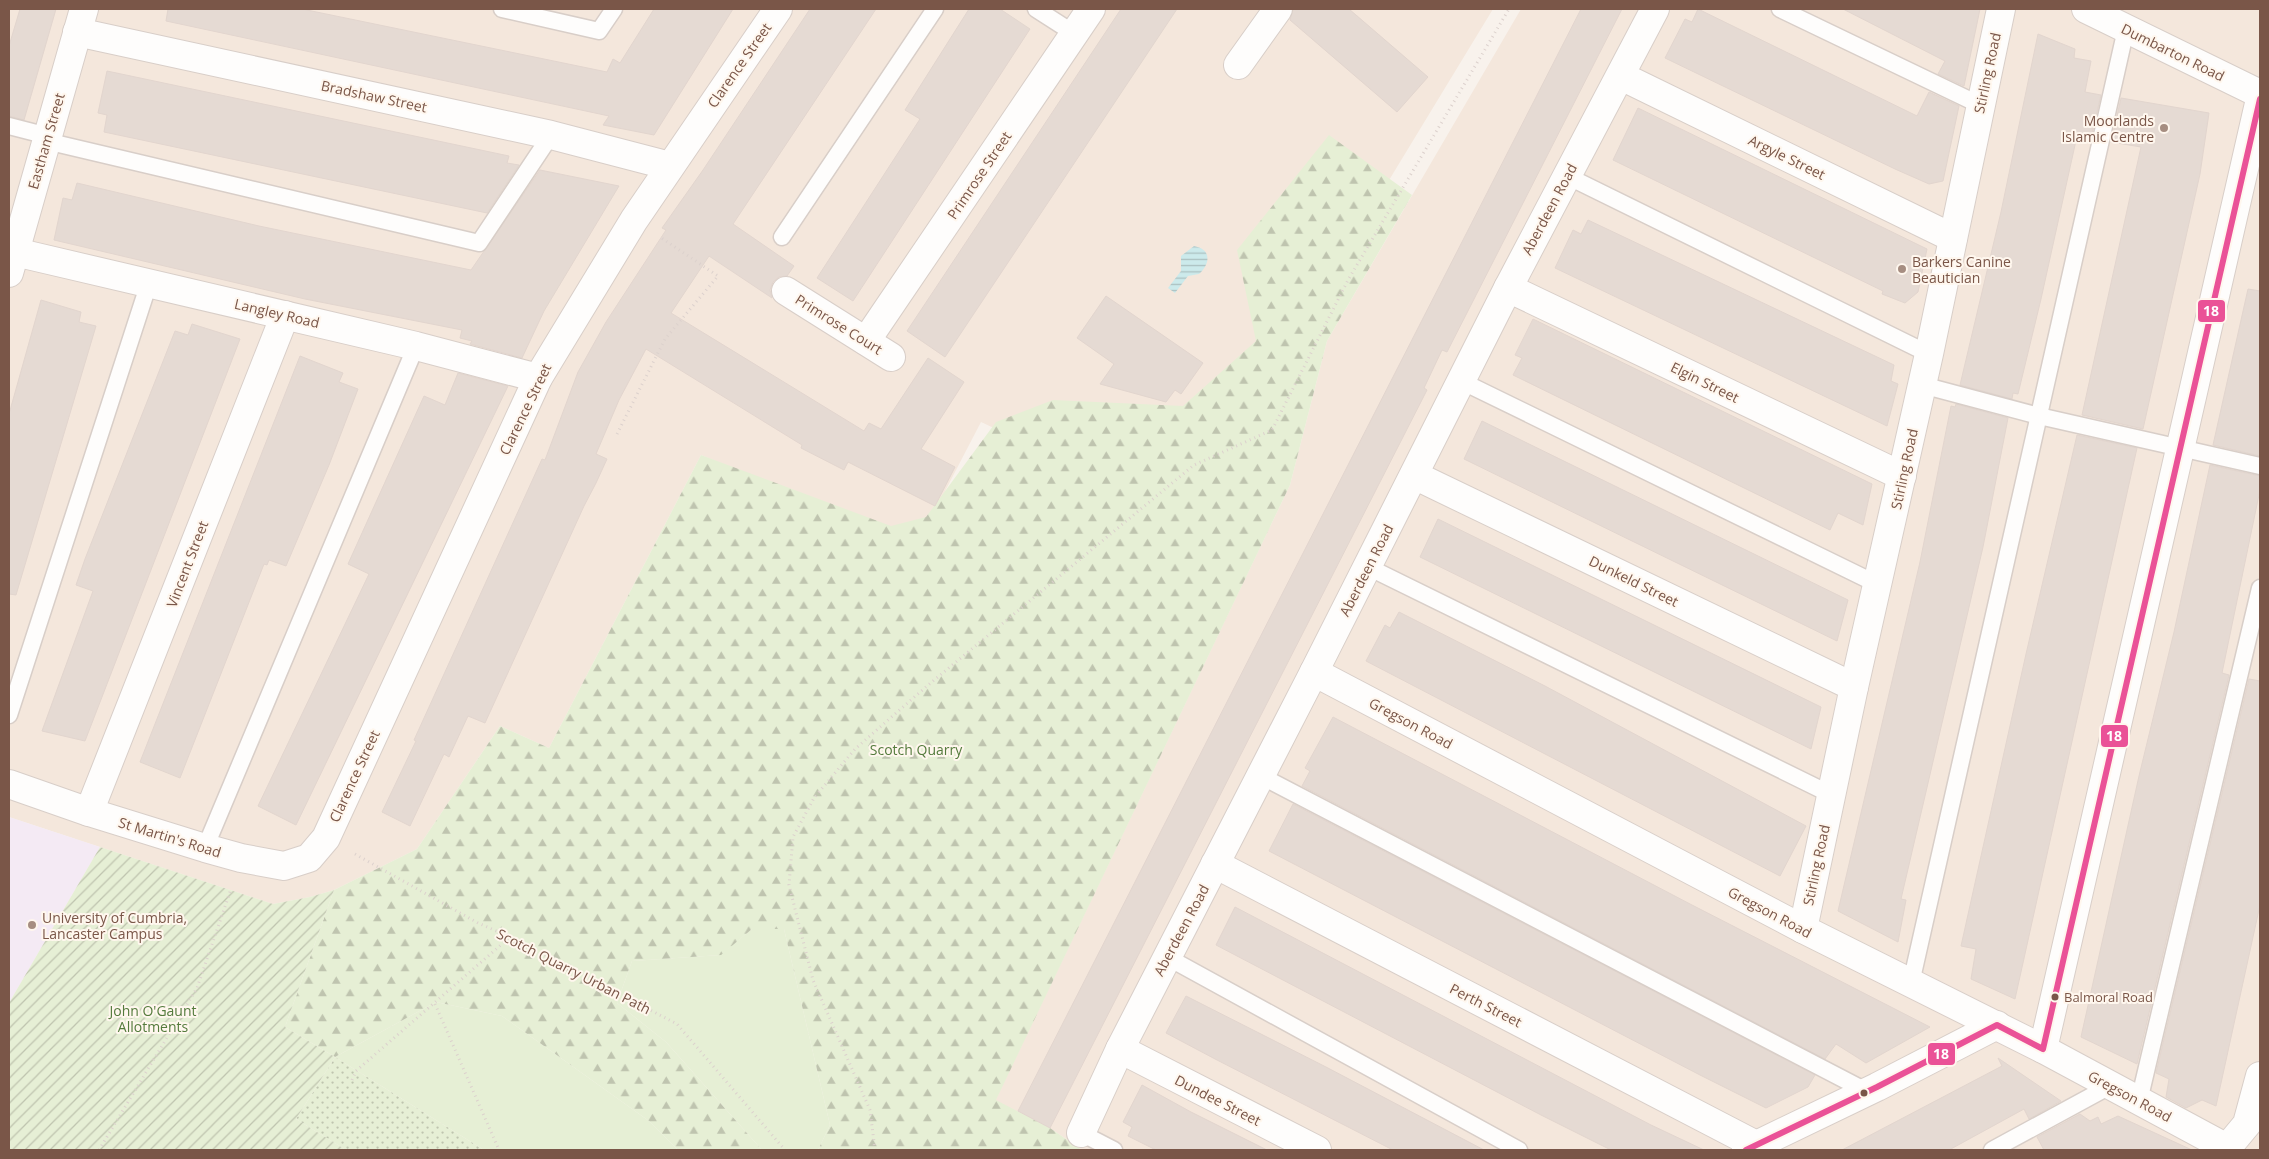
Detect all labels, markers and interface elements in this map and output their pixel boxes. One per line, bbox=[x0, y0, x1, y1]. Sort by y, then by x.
street label: Clarence Street bbox=[703, 19, 775, 111]
street label: Dumbarton Road bbox=[2118, 19, 2228, 85]
street label: Stirling Road bbox=[1969, 31, 2005, 115]
street label: Bradshaw Street bbox=[319, 76, 429, 116]
street label: Eastham Street bbox=[23, 91, 69, 191]
place label: Moorlands Islamic Centre bbox=[2061, 111, 2154, 146]
marker: Moorlands Islamic Centre bbox=[2158, 122, 2170, 134]
street label: Primrose Street bbox=[943, 127, 1015, 223]
street label: Argyle Street bbox=[1745, 130, 1829, 184]
street label: Aberdeen Road bbox=[1517, 160, 1581, 258]
place label: Barkers Canine Beautician bbox=[1912, 252, 2011, 287]
marker: Barkers Canine Beautician bbox=[1896, 263, 1908, 275]
street label: Primrose Court bbox=[792, 290, 886, 358]
street label: Langley Road bbox=[233, 294, 321, 332]
line badge: 18 bbox=[2197, 299, 2226, 323]
text: 18 bbox=[2203, 301, 2219, 320]
street label: Elgin Street bbox=[1668, 357, 1742, 407]
street label: Clarence Street bbox=[495, 360, 555, 458]
street label: Stirling Road bbox=[1886, 427, 1922, 511]
street label: Vincent Street bbox=[162, 518, 212, 610]
street label: Aberdeen Road bbox=[1335, 521, 1397, 619]
street label: Dunkeld Street bbox=[1586, 551, 1682, 611]
street label: Gregson Road bbox=[1366, 693, 1456, 753]
line badge: 18 bbox=[2100, 724, 2129, 748]
text: 18 bbox=[2106, 726, 2122, 745]
street label: Clarence Street bbox=[324, 727, 384, 825]
park label: Scotch Quarry bbox=[870, 740, 963, 759]
street label: St Martin's Road bbox=[116, 812, 224, 862]
street label: Stirling Road bbox=[1798, 823, 1834, 907]
street label: Aberdeen Road bbox=[1149, 881, 1213, 979]
street label: Gregson Road bbox=[1725, 882, 1815, 942]
place label: University of Cumbria, Lancaster Campus bbox=[42, 908, 187, 943]
marker: University of Cumbria, Lancaster Campus bbox=[26, 919, 38, 931]
street label: Scotch Quarry Urban Path bbox=[494, 924, 654, 1018]
street label: Perth Street bbox=[1447, 979, 1525, 1031]
place label: Balmoral Road bbox=[2064, 988, 2153, 1006]
marker: Balmoral Road bbox=[2050, 992, 2060, 1002]
park label: John O'Gaunt Allotments bbox=[107, 1001, 197, 1036]
line badge: 18 bbox=[1927, 1042, 1956, 1066]
text: 18 bbox=[1933, 1044, 1949, 1063]
street label: Gregson Road bbox=[2085, 1066, 2175, 1126]
street label: Dundee Street bbox=[1172, 1070, 1264, 1130]
unlabelled marker bbox=[1859, 1088, 1869, 1098]

